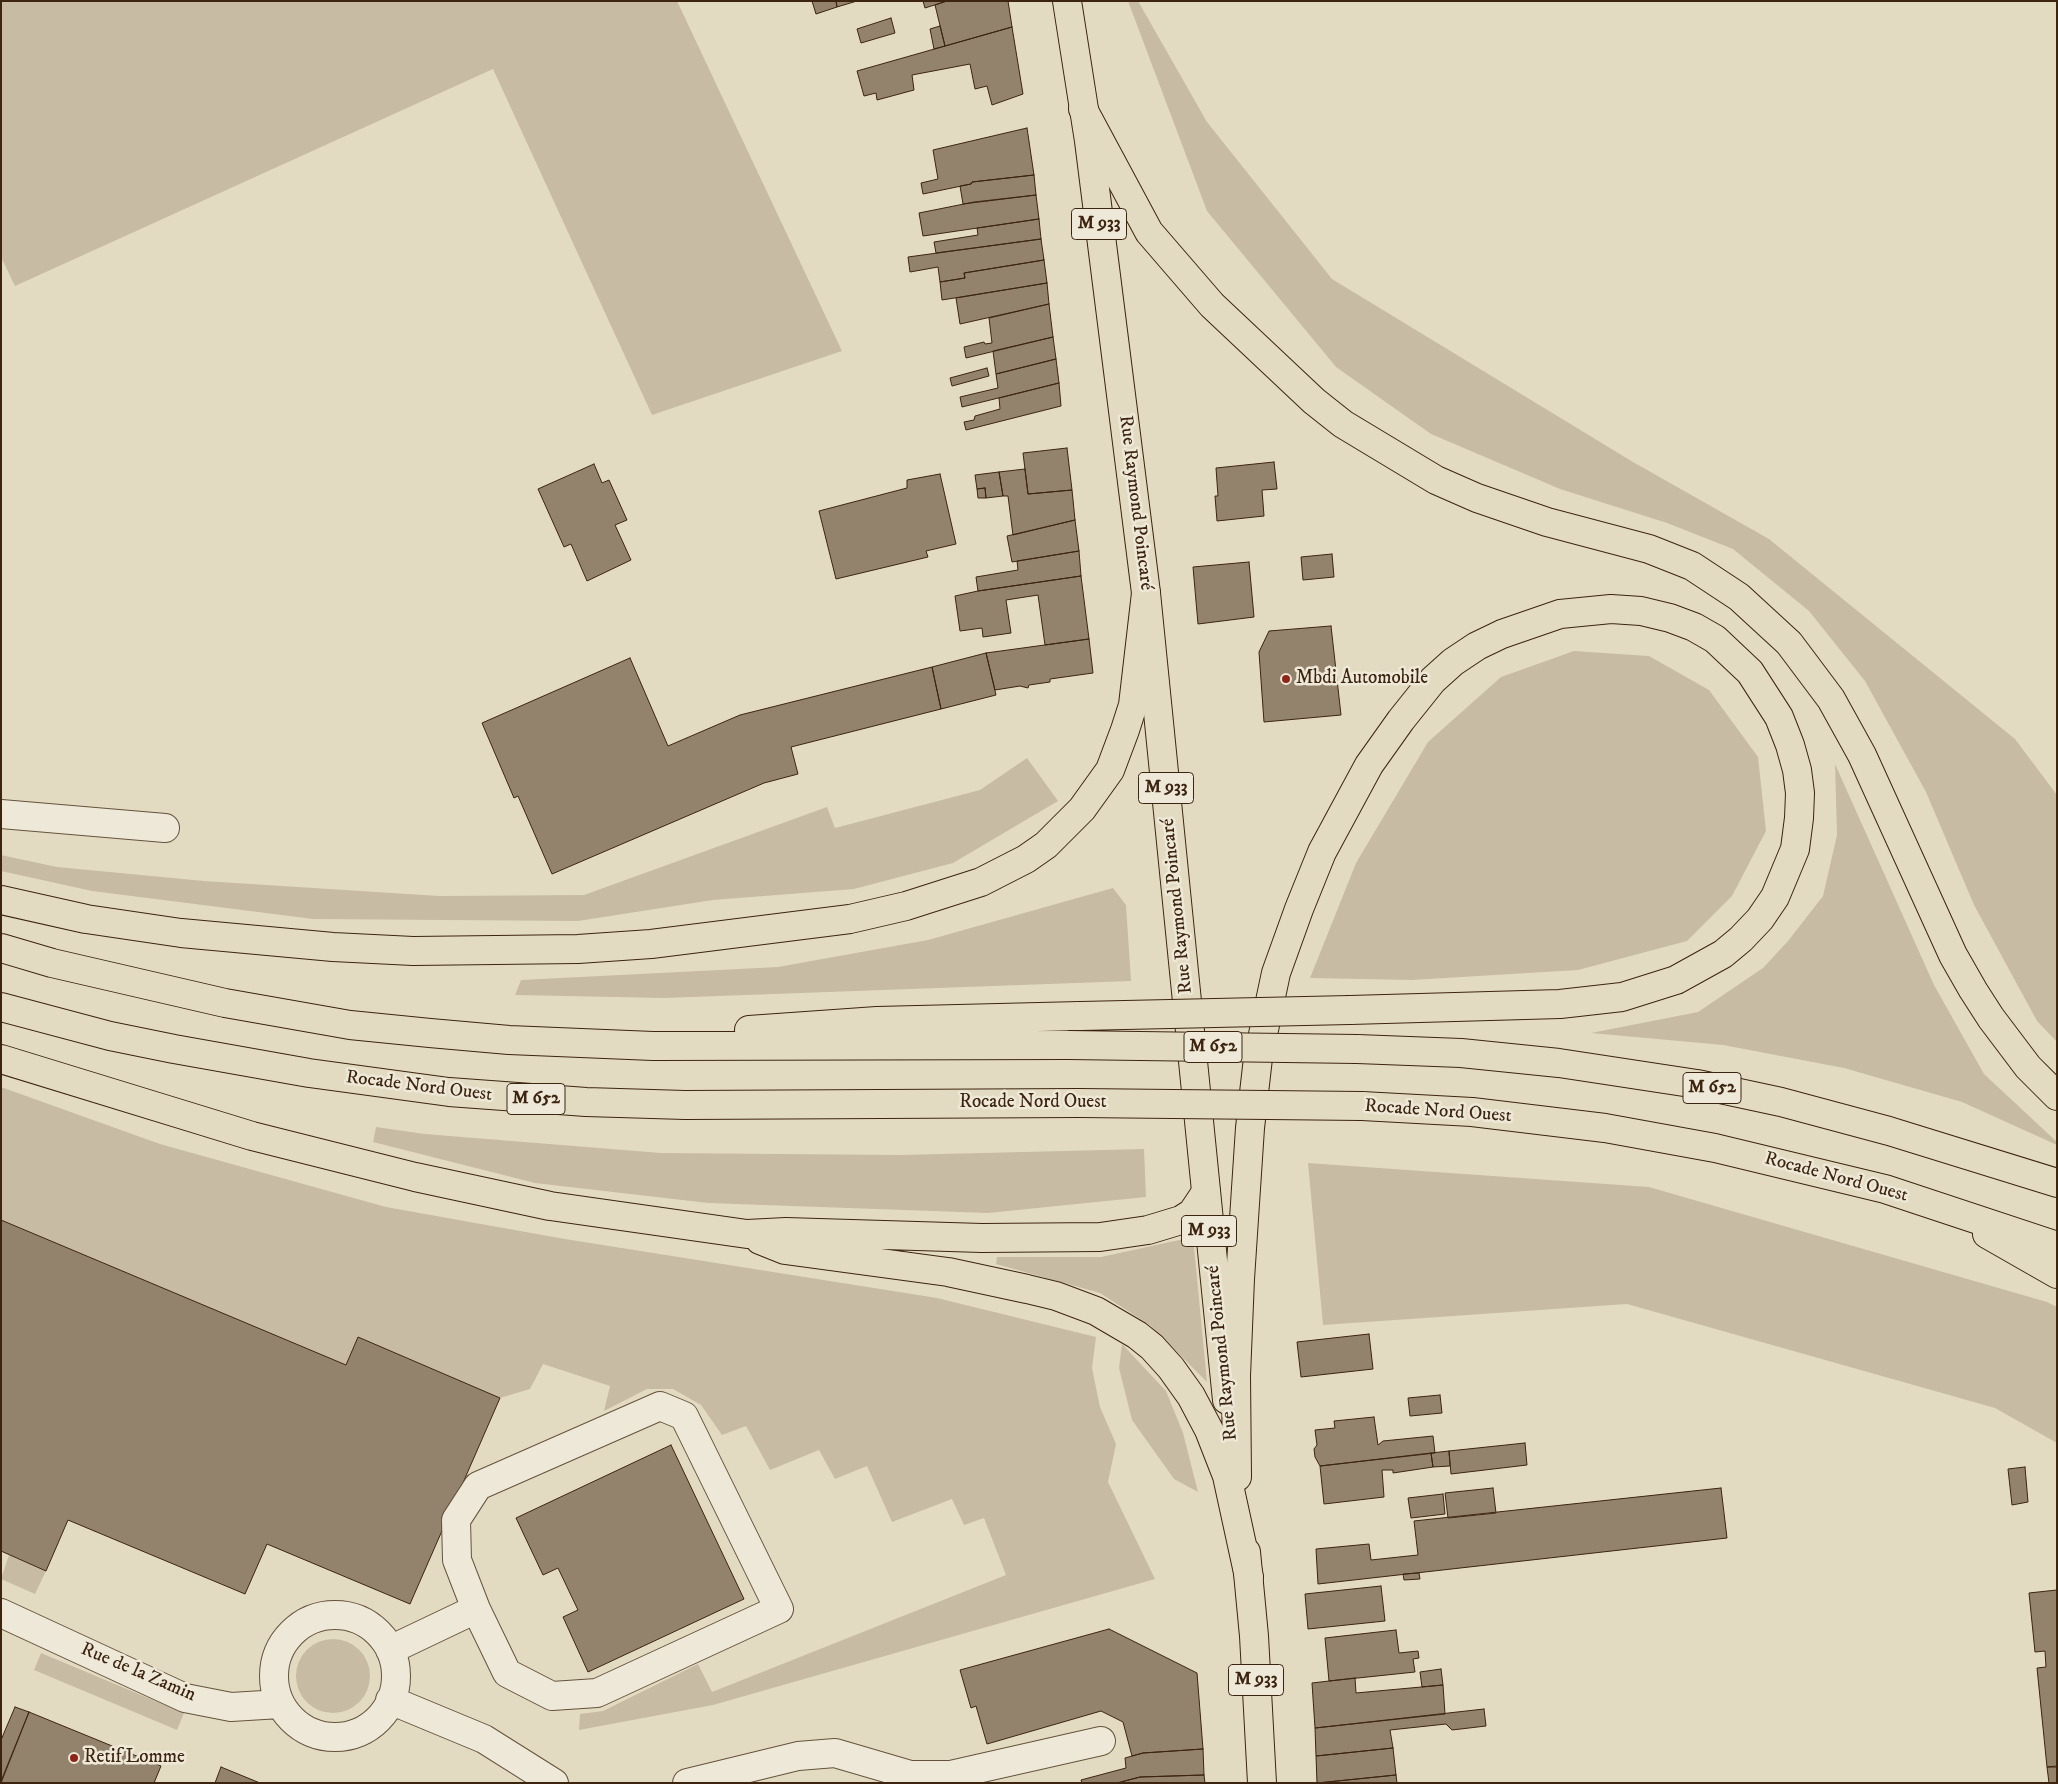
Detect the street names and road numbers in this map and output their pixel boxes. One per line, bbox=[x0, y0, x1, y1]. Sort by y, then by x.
road number: M 933 bbox=[1072, 208, 1126, 240]
street label: Rue Raymond Poincaré bbox=[1113, 414, 1157, 592]
road number: M 933 bbox=[1138, 772, 1194, 804]
street label: Rue Raymond Poincaré bbox=[1157, 817, 1199, 995]
road number: M 652 bbox=[1184, 1032, 1242, 1062]
street label: Rocade Nord Ouest bbox=[344, 1067, 494, 1107]
road number: M 652 bbox=[1683, 1072, 1741, 1104]
road number: M 652 bbox=[507, 1084, 565, 1114]
street label: Rocade Nord Ouest bbox=[959, 1092, 1107, 1114]
street label: Rocade Nord Ouest bbox=[1364, 1095, 1512, 1129]
street label: Rocade Nord Ouest bbox=[1762, 1148, 1910, 1208]
road number: M 933 bbox=[1182, 1216, 1236, 1246]
street label: Rue Raymond Poincaré bbox=[1202, 1264, 1244, 1442]
street label: Rue de la Zamin bbox=[77, 1639, 199, 1707]
road number: M 933 bbox=[1228, 1664, 1284, 1696]

